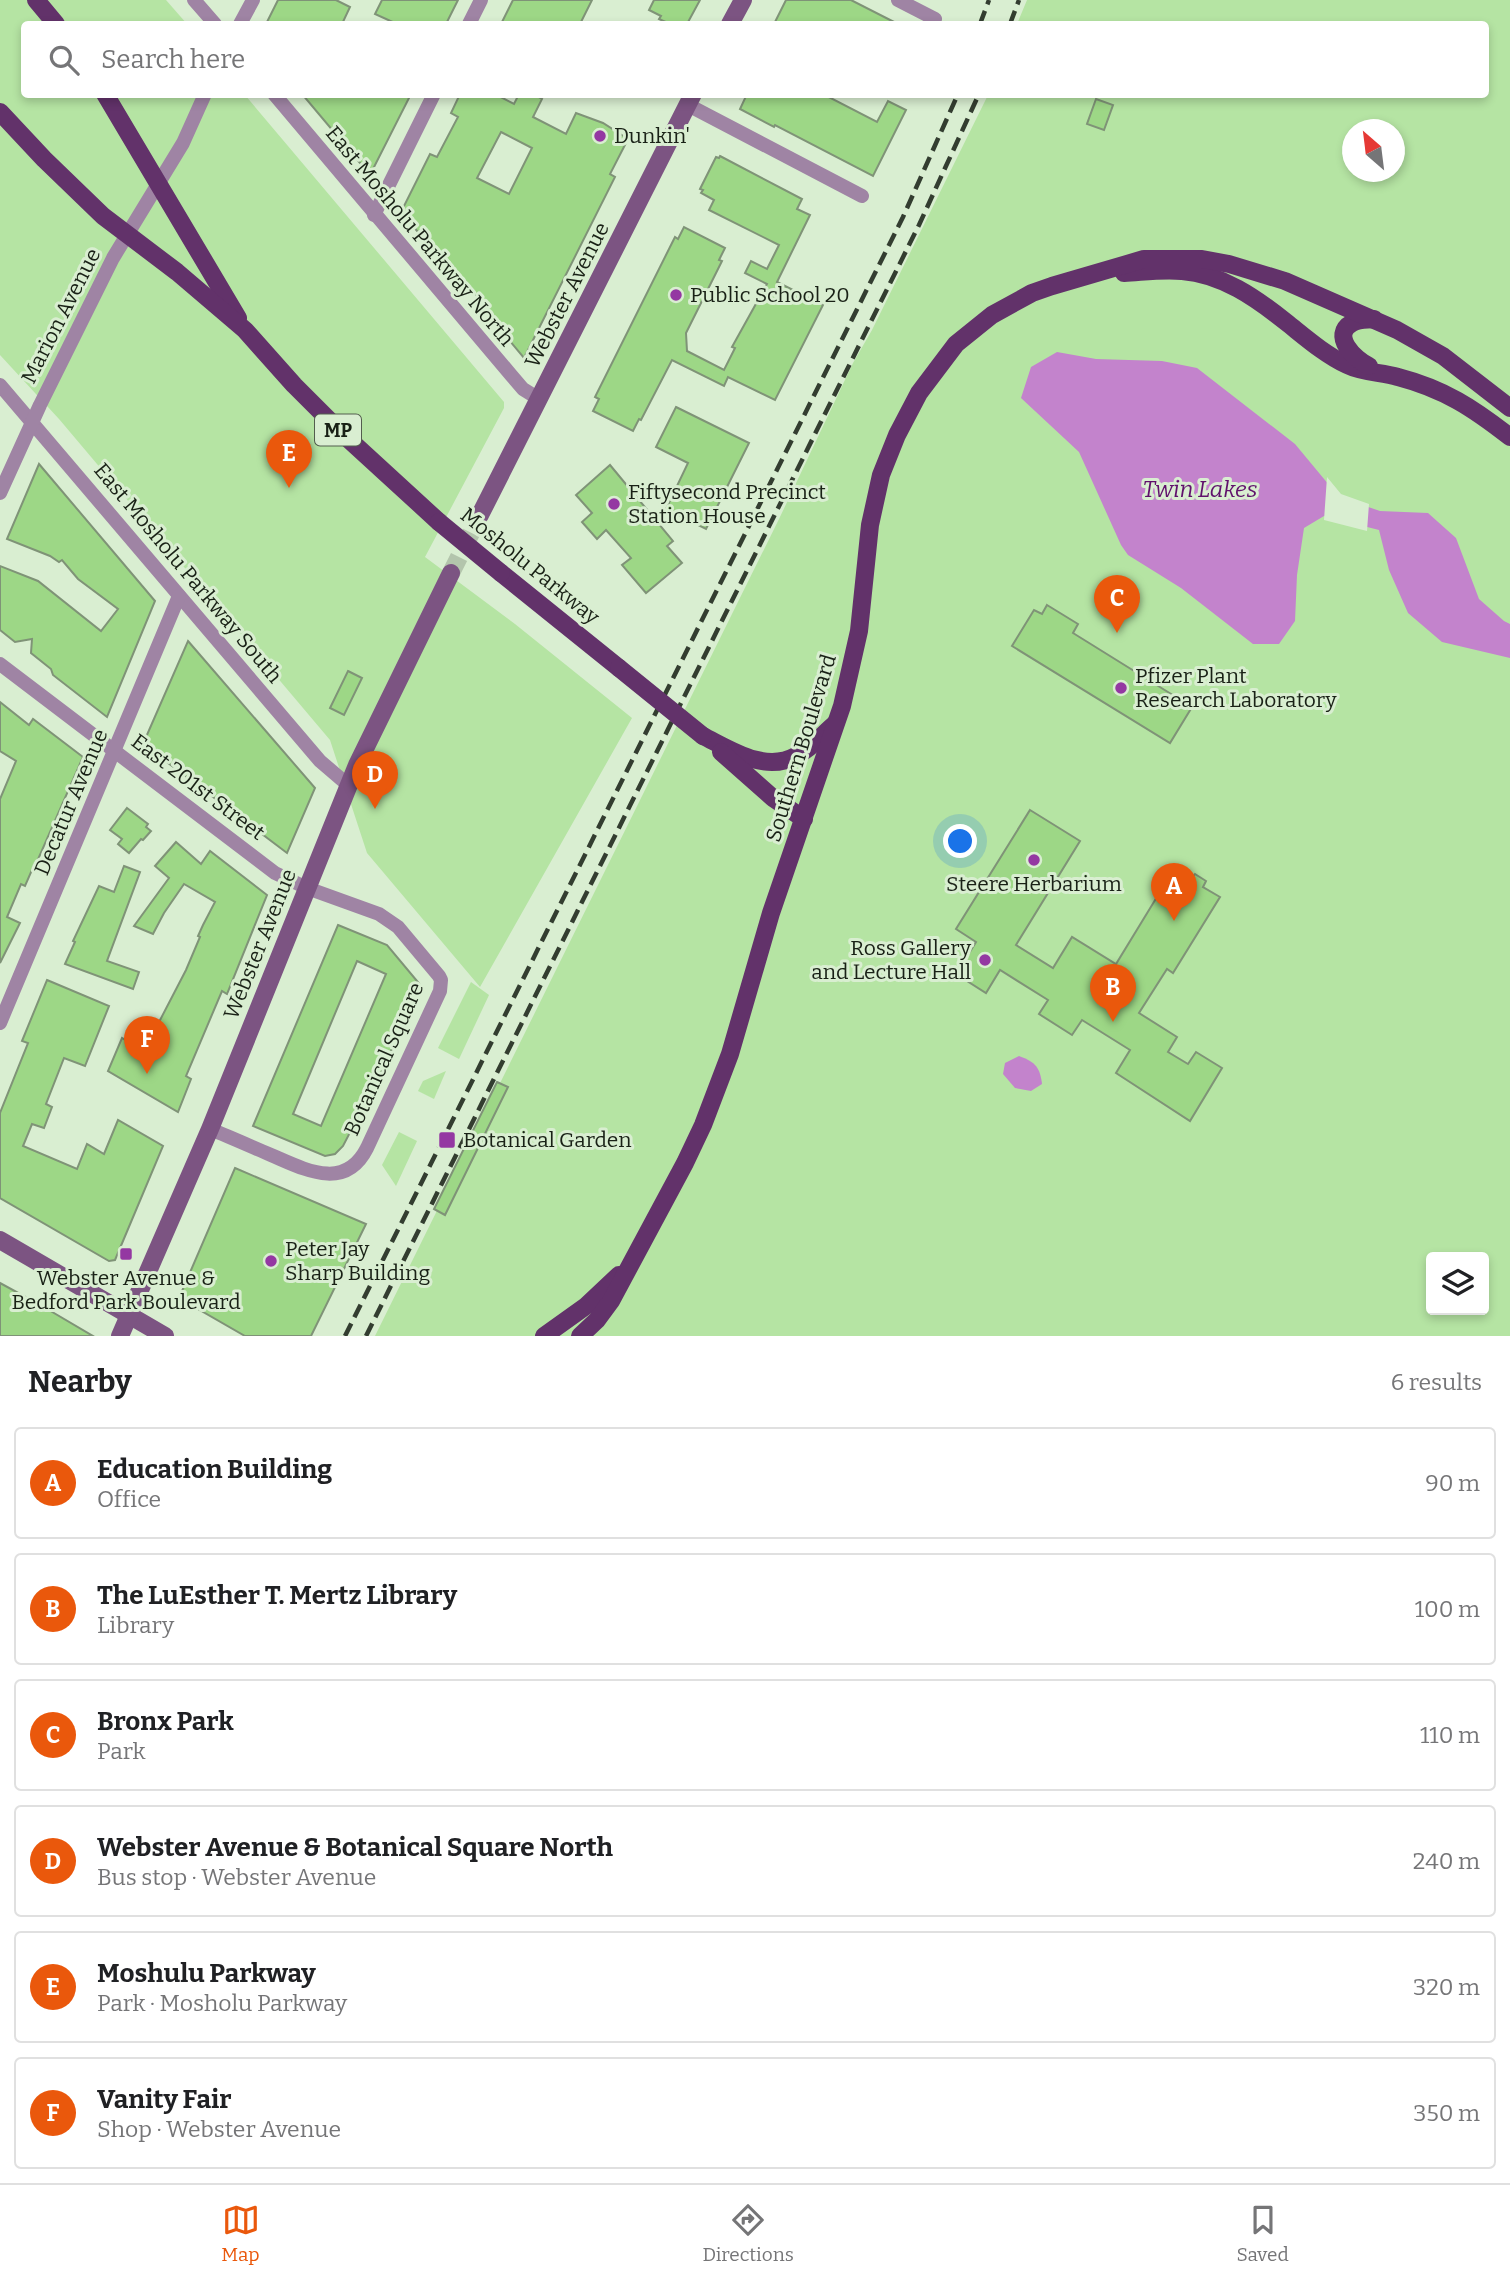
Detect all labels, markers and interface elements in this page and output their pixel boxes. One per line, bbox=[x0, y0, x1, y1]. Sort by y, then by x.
search box bbox=[21, 21, 1489, 98]
icon: search bbox=[45, 41, 83, 79]
text: Search here bbox=[101, 44, 245, 75]
north arrow bbox=[1342, 119, 1405, 182]
street label: East Mosholu Parkway North bbox=[320, 121, 520, 351]
place label: Dunkin' bbox=[614, 123, 690, 149]
marker: Dunkin' bbox=[592, 128, 608, 144]
street label: Webster Avenue bbox=[519, 218, 615, 372]
street label: Marion Avenue bbox=[16, 244, 106, 388]
place label: Public School 20 bbox=[690, 282, 850, 308]
marker: Public School 20 bbox=[668, 287, 684, 303]
road number: MP bbox=[315, 414, 361, 446]
pin: E bbox=[266, 430, 312, 488]
street label: East Mosholu Parkway South bbox=[88, 458, 288, 688]
water label: Twin Lakes bbox=[1142, 475, 1258, 503]
place label: Fiftysecond Precinct Station House bbox=[628, 479, 826, 529]
marker: Fiftysecond Precinct Station House bbox=[606, 496, 622, 512]
street label: Mosholu Parkway bbox=[455, 502, 605, 631]
pin: C bbox=[1094, 575, 1140, 633]
street label: Southern Boulevard bbox=[760, 651, 842, 845]
place label: Pfizer Plant Research Laboratory bbox=[1135, 663, 1337, 713]
marker: Pfizer Plant Research Laboratory bbox=[1113, 680, 1129, 696]
street label: Decatur Avenue bbox=[29, 725, 113, 879]
street label: East 201st Street bbox=[126, 728, 270, 846]
pin: D bbox=[352, 751, 398, 809]
your location bbox=[943, 824, 977, 858]
marker: Steere Herbarium bbox=[1026, 852, 1042, 868]
pin: A bbox=[1151, 863, 1197, 921]
street label: Webster Avenue bbox=[218, 865, 302, 1023]
place label: Steere Herbarium bbox=[946, 871, 1122, 897]
place label: Ross Gallery and Lecture Hall bbox=[811, 935, 972, 985]
marker: Ross Gallery and Lecture Hall bbox=[977, 952, 993, 968]
pin: B bbox=[1090, 964, 1136, 1022]
street label: Botanical Square bbox=[339, 978, 429, 1140]
pin: F bbox=[124, 1016, 170, 1074]
place label: Botanical Garden bbox=[463, 1127, 632, 1153]
marker: Botanical Garden bbox=[437, 1130, 457, 1150]
place label: Peter Jay Sharp Building bbox=[285, 1236, 430, 1286]
marker: Webster Avenue & Bedford Park Boulevard bbox=[118, 1246, 134, 1262]
map controls bbox=[1426, 1252, 1489, 1315]
button: layers bbox=[1426, 1252, 1489, 1315]
marker: Peter Jay Sharp Building bbox=[263, 1253, 279, 1269]
place label: Webster Avenue & Bedford Park Boulevard bbox=[11, 1265, 241, 1315]
text: Nearby bbox=[28, 1364, 132, 1400]
text: 6 results bbox=[1391, 1368, 1482, 1396]
text: Education Building bbox=[97, 1454, 332, 1485]
text: A bbox=[45, 1469, 61, 1497]
text: 90 m bbox=[1425, 1469, 1480, 1497]
text: Office bbox=[97, 1485, 161, 1513]
text: The LuEsther T. Mertz Library bbox=[97, 1580, 457, 1611]
text: B bbox=[46, 1595, 60, 1623]
text: 100 m bbox=[1415, 1595, 1480, 1623]
text: Library bbox=[97, 1611, 174, 1639]
text: Bronx Park bbox=[97, 1706, 234, 1737]
text: C bbox=[46, 1721, 60, 1749]
text: 110 m bbox=[1420, 1721, 1480, 1749]
text: Park bbox=[97, 1737, 146, 1765]
text: Webster Avenue & Botanical Square North bbox=[97, 1832, 613, 1863]
text: D bbox=[45, 1847, 61, 1875]
text: 240 m bbox=[1413, 1847, 1480, 1875]
text: Bus stop · Webster Avenue bbox=[97, 1863, 376, 1891]
text: Moshulu Parkway bbox=[97, 1958, 316, 1989]
text: E bbox=[46, 1973, 60, 2001]
text: 320 m bbox=[1413, 1973, 1480, 2001]
text: Park · Mosholu Parkway bbox=[97, 1989, 347, 2017]
text: Vanity Fair bbox=[97, 2084, 231, 2115]
text: F bbox=[47, 2099, 59, 2127]
text: 350 m bbox=[1413, 2099, 1480, 2127]
text: Shop · Webster Avenue bbox=[97, 2115, 341, 2143]
tab: Map bbox=[221, 2201, 260, 2266]
tab: Directions bbox=[702, 2201, 794, 2266]
tab: Saved bbox=[1236, 2201, 1289, 2266]

